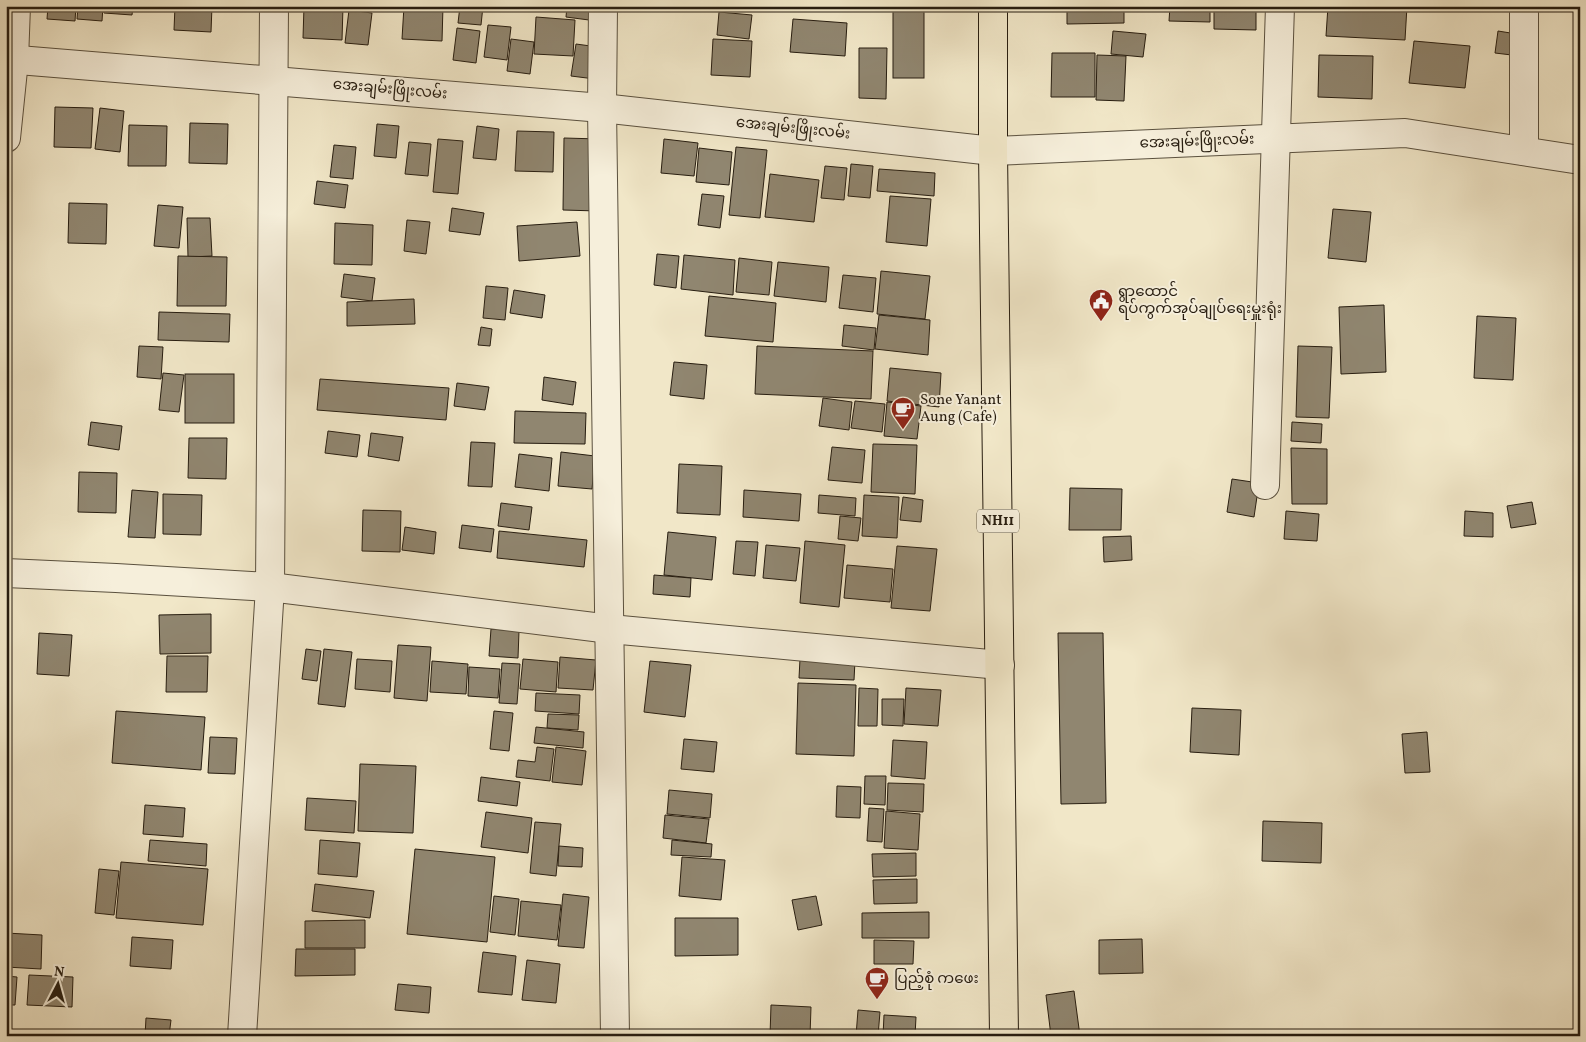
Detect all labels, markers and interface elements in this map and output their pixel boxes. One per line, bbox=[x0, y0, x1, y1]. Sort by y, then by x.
street label: အေးချမ်းဖြိုးလမ်း bbox=[332, 74, 448, 105]
street label: အေးချမ်းဖြိုးလမ်း bbox=[735, 112, 851, 145]
street label: အေးချမ်းဖြိုးလမ်း bbox=[1139, 129, 1255, 154]
place label: ရွာထောင် ရပ်ကွက်အုပ်ချုပ်ရေးမှူးရုံး bbox=[1118, 281, 1282, 320]
public building icon: ရွာထောင် ရပ်ကွက်အုပ်ချုပ်ရေးမှူးရုံး bbox=[1088, 288, 1114, 322]
place label: Sone Yanant Aung (Cafe) bbox=[920, 390, 1001, 428]
cafe icon: Sone Yanant Aung (Cafe) bbox=[890, 396, 916, 430]
road number: NH11 bbox=[977, 510, 1019, 532]
north arrow bbox=[32, 960, 82, 1010]
text: N bbox=[53, 963, 65, 983]
cafe icon: ပြည့်စုံ ကဖေး bbox=[864, 966, 890, 1000]
place label: ပြည့်စုံ ကဖေး bbox=[894, 968, 979, 990]

